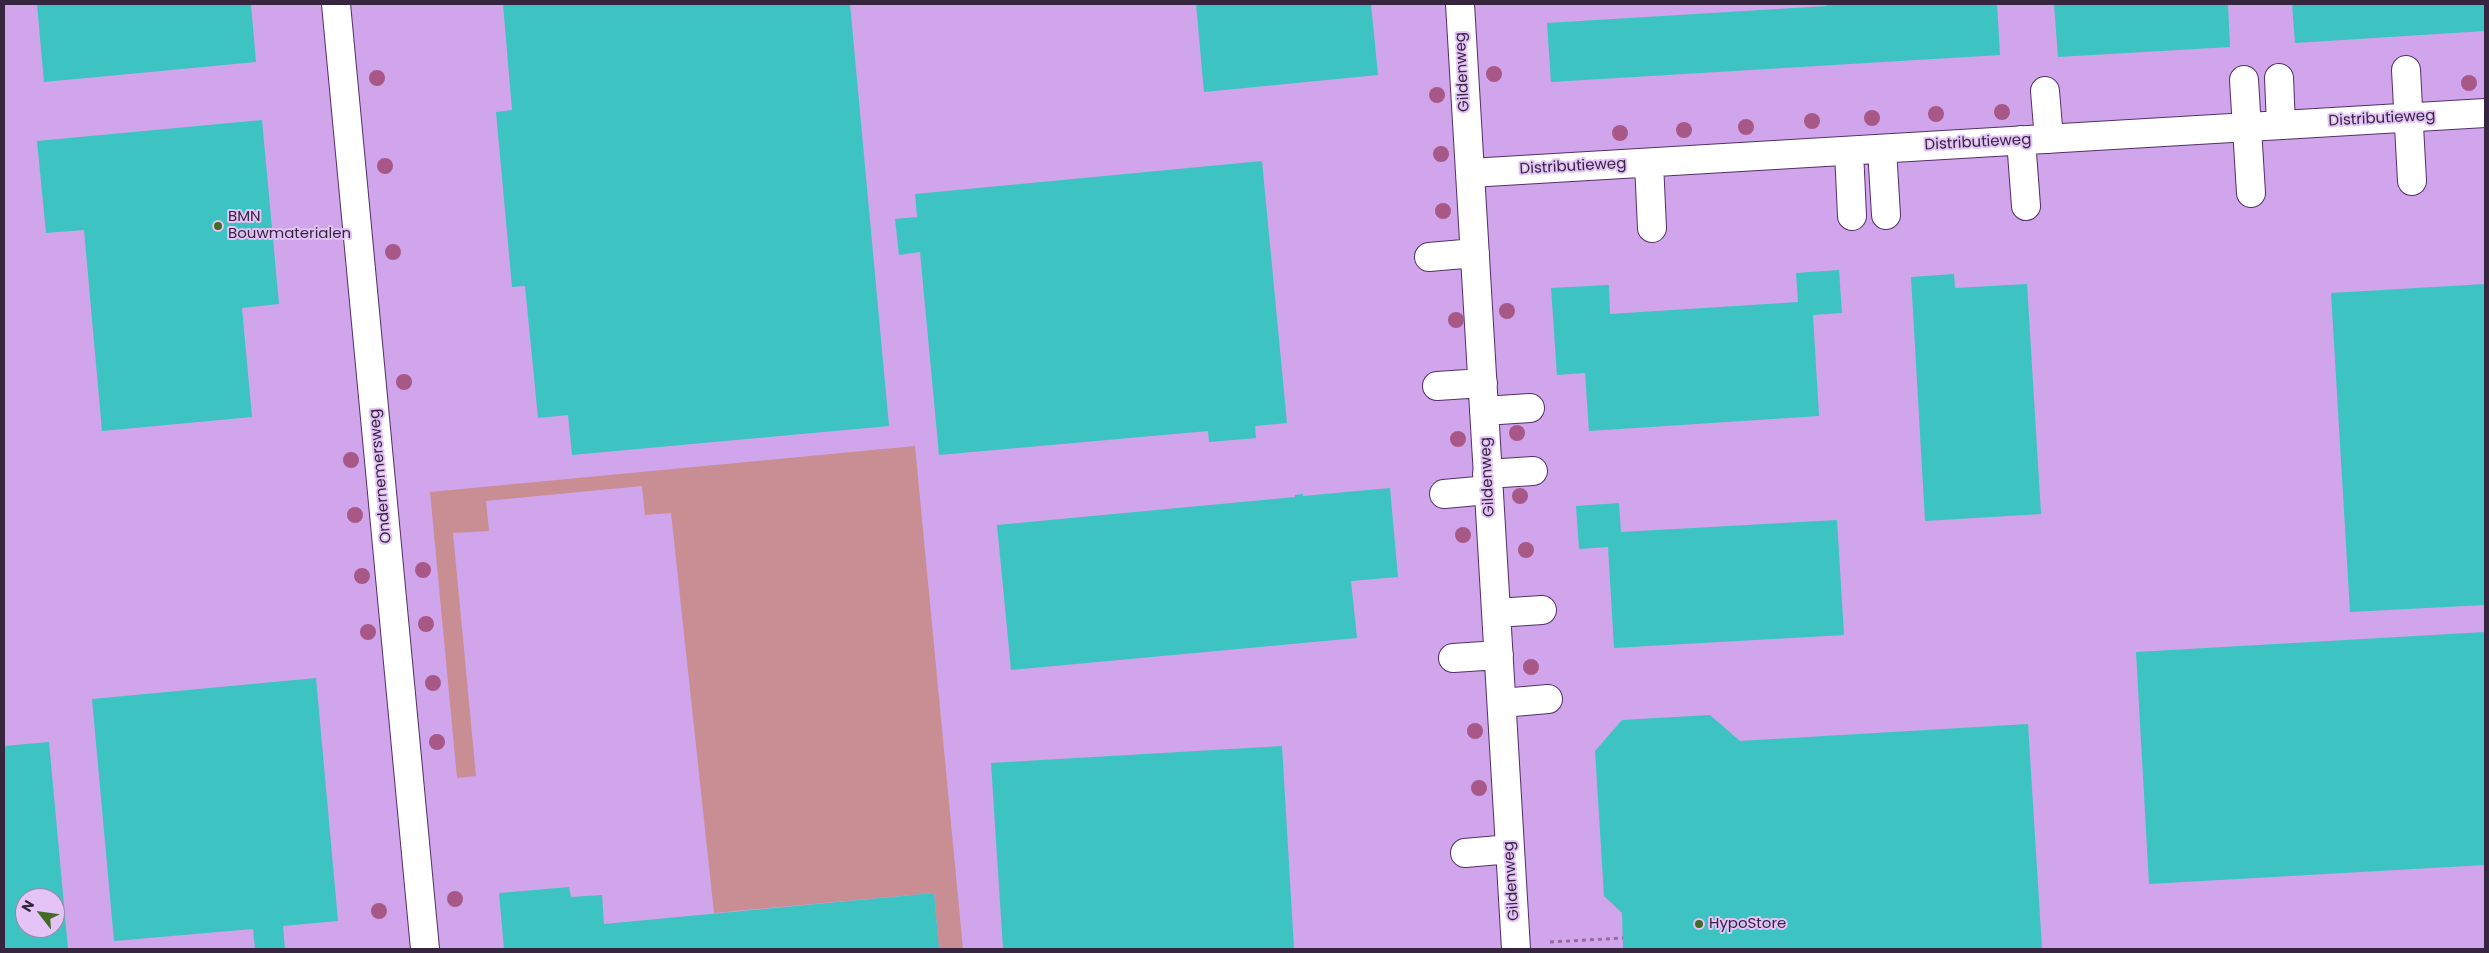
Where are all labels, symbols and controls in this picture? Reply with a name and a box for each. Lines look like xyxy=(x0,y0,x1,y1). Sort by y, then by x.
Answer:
street label: Gildenweg xyxy=(1452,32,1474,112)
street label: Distributieweg xyxy=(2328,107,2436,131)
street label: Distributieweg xyxy=(1924,131,2032,155)
street label: Distributieweg xyxy=(1519,155,1627,179)
place label: BMN Bouwmaterialen xyxy=(228,208,351,243)
marker: BMN Bouwmaterialen xyxy=(212,220,224,232)
street label: Ondernemersweg xyxy=(366,408,396,544)
street label: Gildenweg xyxy=(1477,437,1499,517)
street label: Gildenweg xyxy=(1500,841,1524,921)
north arrow xyxy=(15,888,65,938)
text: N xyxy=(17,896,39,916)
place label: HypoStore xyxy=(1709,915,1786,933)
marker: HypoStore xyxy=(1693,918,1705,930)

